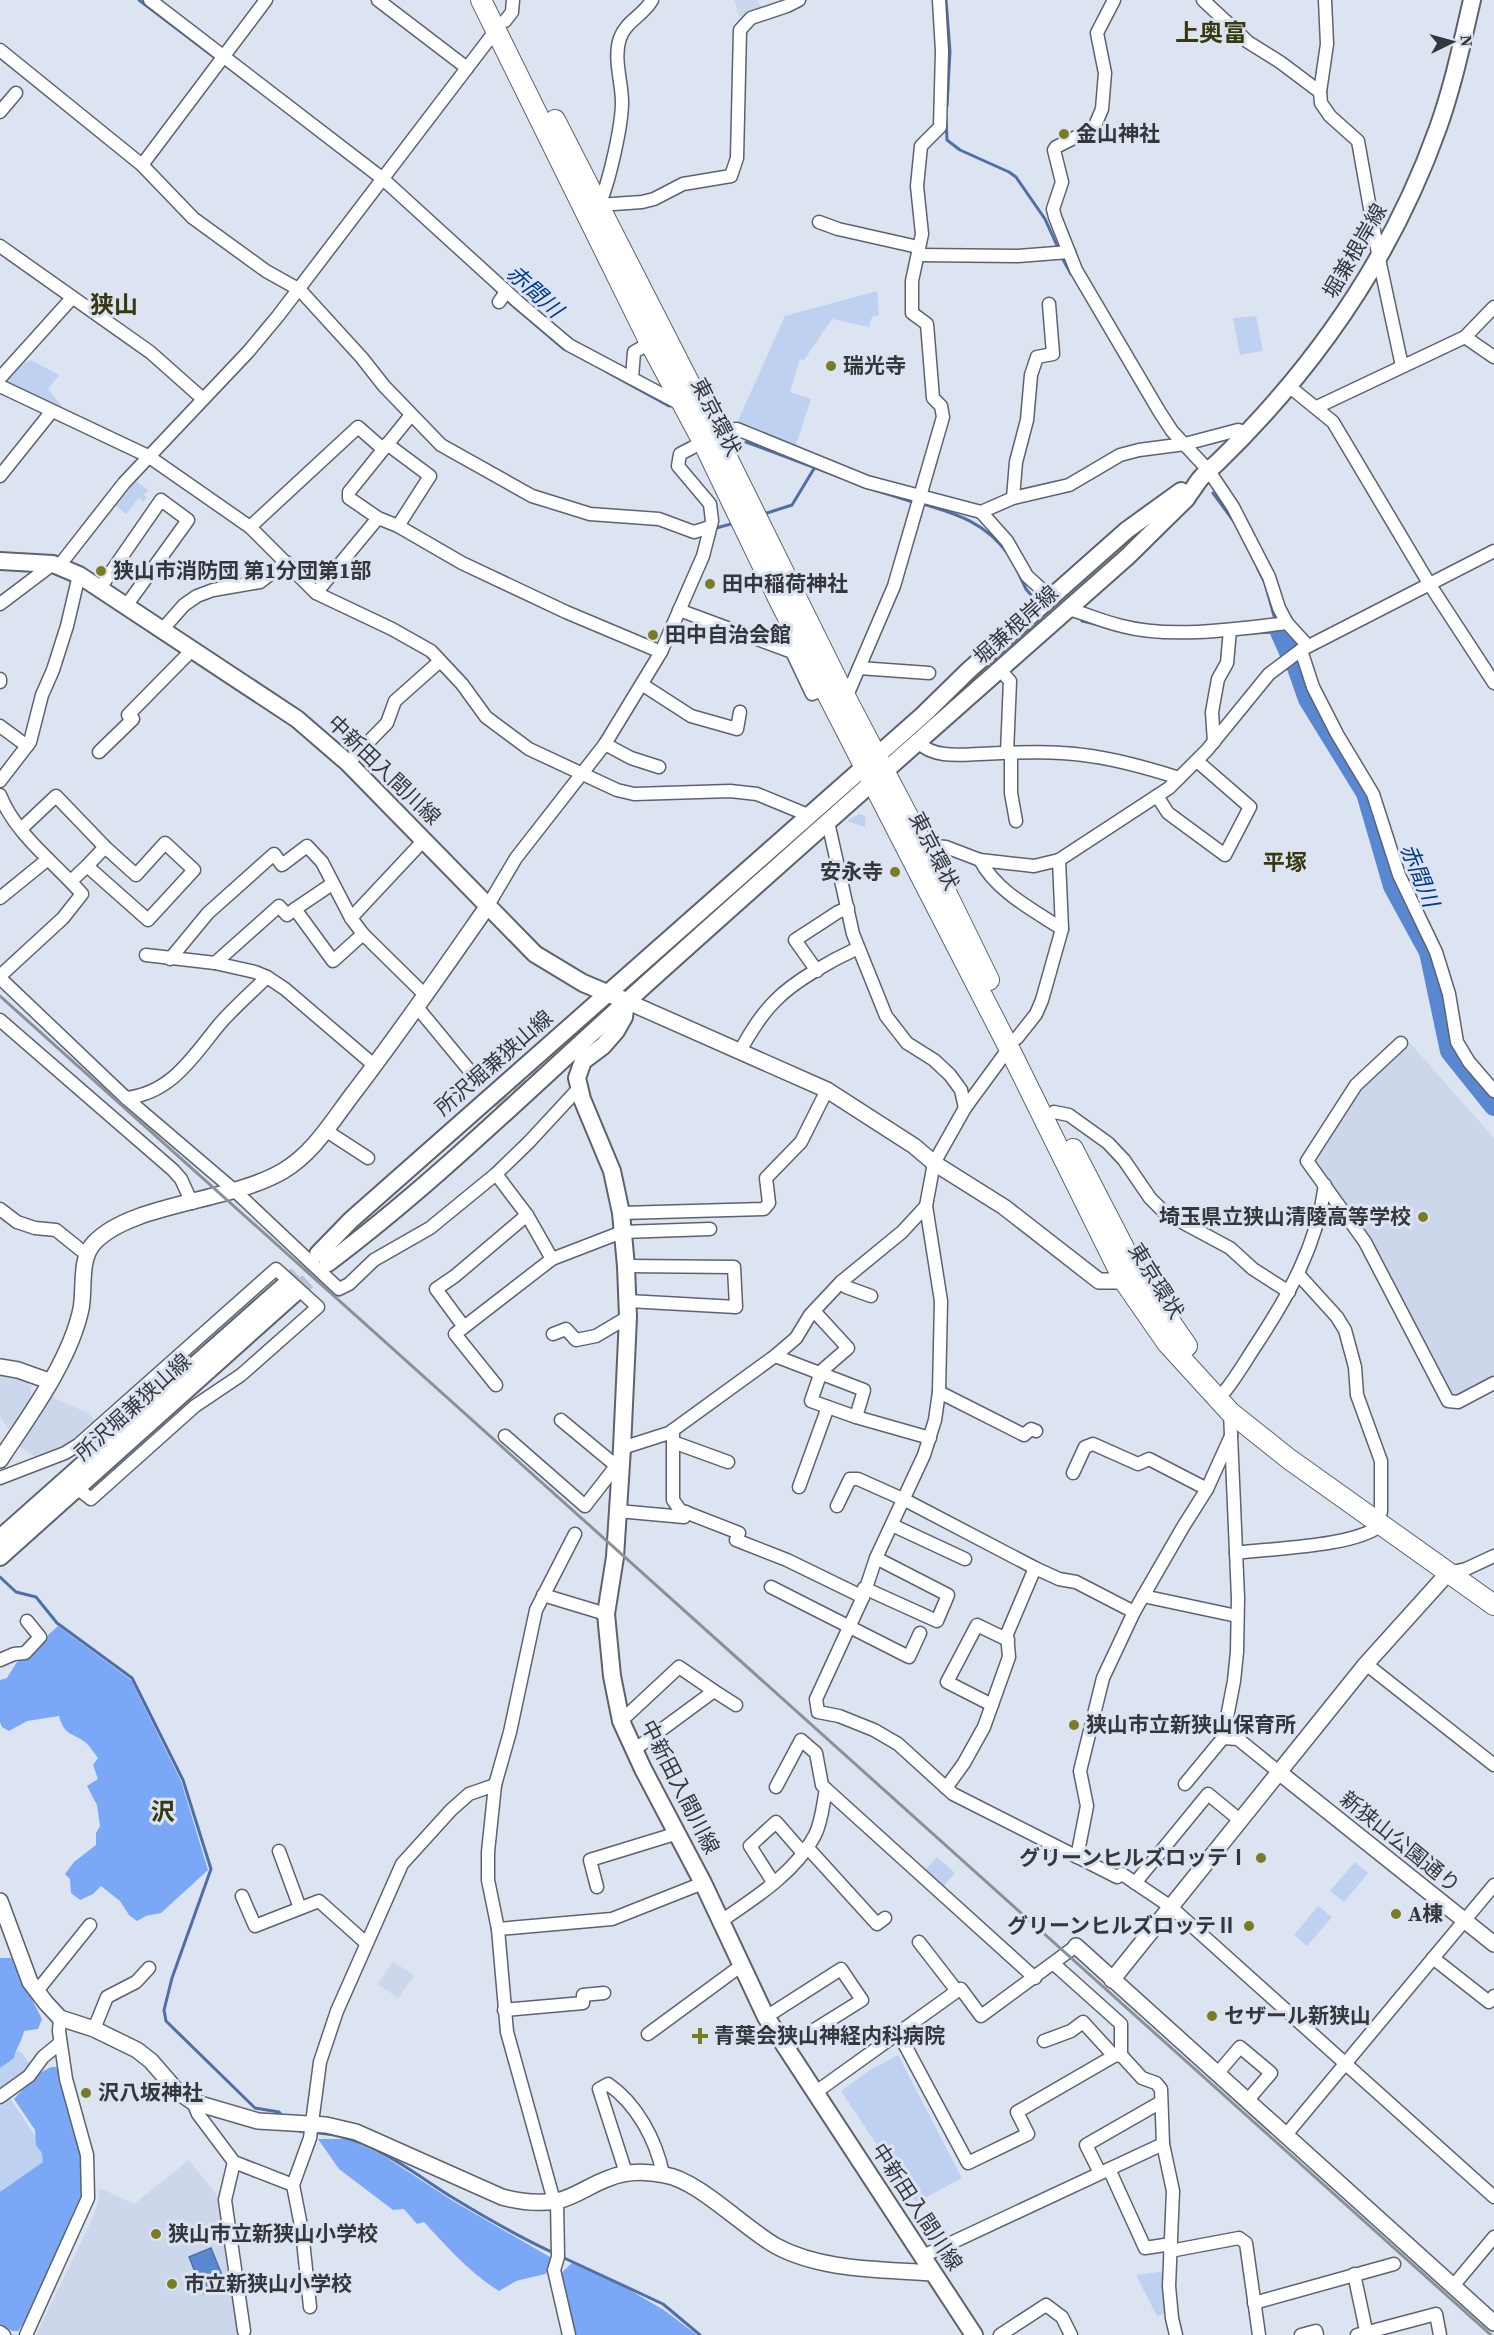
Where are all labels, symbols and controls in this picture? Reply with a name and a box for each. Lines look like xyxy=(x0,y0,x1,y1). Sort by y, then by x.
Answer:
north arrow xyxy=(1422,12,1482,72)
district label: 上奥富 xyxy=(1175,16,1247,49)
text: N xyxy=(1455,34,1478,48)
place label: 金山神社 xyxy=(1076,119,1160,148)
marker: 金山神社 xyxy=(1057,127,1071,141)
street label: 堀兼根岸線 xyxy=(1316,198,1393,303)
water label: 赤間川 xyxy=(500,258,571,326)
district label: 狭山 xyxy=(90,288,138,321)
place label: 瑞光寺 xyxy=(843,351,906,380)
marker: 瑞光寺 xyxy=(824,359,838,373)
street label: 東京環状 xyxy=(684,373,748,461)
place label: 狭山市消防団 第1分団第1部 xyxy=(113,556,371,585)
marker: 狭山市消防団 第1分団第1部 xyxy=(94,564,108,578)
place label: 田中稲荷神社 xyxy=(722,569,848,598)
marker: 田中稲荷神社 xyxy=(703,577,717,591)
street label: 堀兼根岸線 xyxy=(967,579,1064,671)
place label: 田中自治会館 xyxy=(665,620,791,649)
marker: 田中自治会館 xyxy=(646,628,660,642)
street label: 中新田入間川線 xyxy=(321,708,447,831)
street label: 東京環状 xyxy=(902,807,966,895)
water label: 赤間川 xyxy=(1394,839,1447,913)
district label: 平塚 xyxy=(1263,847,1307,877)
place label: 安永寺 xyxy=(820,857,883,886)
marker: 安永寺 xyxy=(888,865,902,879)
street label: 所沢堀兼狭山線 xyxy=(429,1003,559,1122)
place label: 埼玉県立狭山清陵高等学校 xyxy=(1159,1202,1411,1231)
marker: 埼玉県立狭山清陵高等学校 xyxy=(1416,1210,1430,1224)
street label: 東京環状 xyxy=(1122,1237,1191,1324)
street label: 所沢堀兼狭山線 xyxy=(68,1347,197,1467)
place label: 狭山市立新狭山保育所 xyxy=(1086,1710,1296,1739)
street label: 中新田入間川線 xyxy=(634,1715,727,1859)
marker: 狭山市立新狭山保育所 xyxy=(1067,1718,1081,1732)
street label: 新狭山公園通り xyxy=(1334,1784,1467,1899)
district label: 沢 xyxy=(151,1795,175,1828)
place label: グリーンヒルズロッテⅠ xyxy=(1019,1843,1249,1872)
marker: グリーンヒルズロッテⅠ xyxy=(1254,1851,1268,1865)
place label: A棟 xyxy=(1408,1899,1443,1928)
marker: A棟 xyxy=(1389,1907,1403,1921)
place label: グリーンヒルズロッテⅡ xyxy=(1007,1911,1237,1940)
marker: グリーンヒルズロッテⅡ xyxy=(1242,1919,1256,1933)
place label: セザール新狭山 xyxy=(1224,2001,1371,2030)
marker: セザール新狭山 xyxy=(1205,2009,1219,2023)
place label: 青葉会狭山神経内科病院 xyxy=(714,2021,945,2050)
marker: 青葉会狭山神経内科病院 xyxy=(691,2027,709,2045)
place label: 沢八坂神社 xyxy=(98,2078,203,2107)
marker: 沢八坂神社 xyxy=(79,2086,93,2100)
street label: 中新田入間川線 xyxy=(865,2137,970,2276)
place label: 狭山市立新狭山小学校 xyxy=(168,2219,378,2248)
marker: 狭山市立新狭山小学校 xyxy=(149,2227,163,2241)
place label: 市立新狭山小学校 xyxy=(184,2269,352,2298)
marker: 市立新狭山小学校 xyxy=(165,2277,179,2291)

